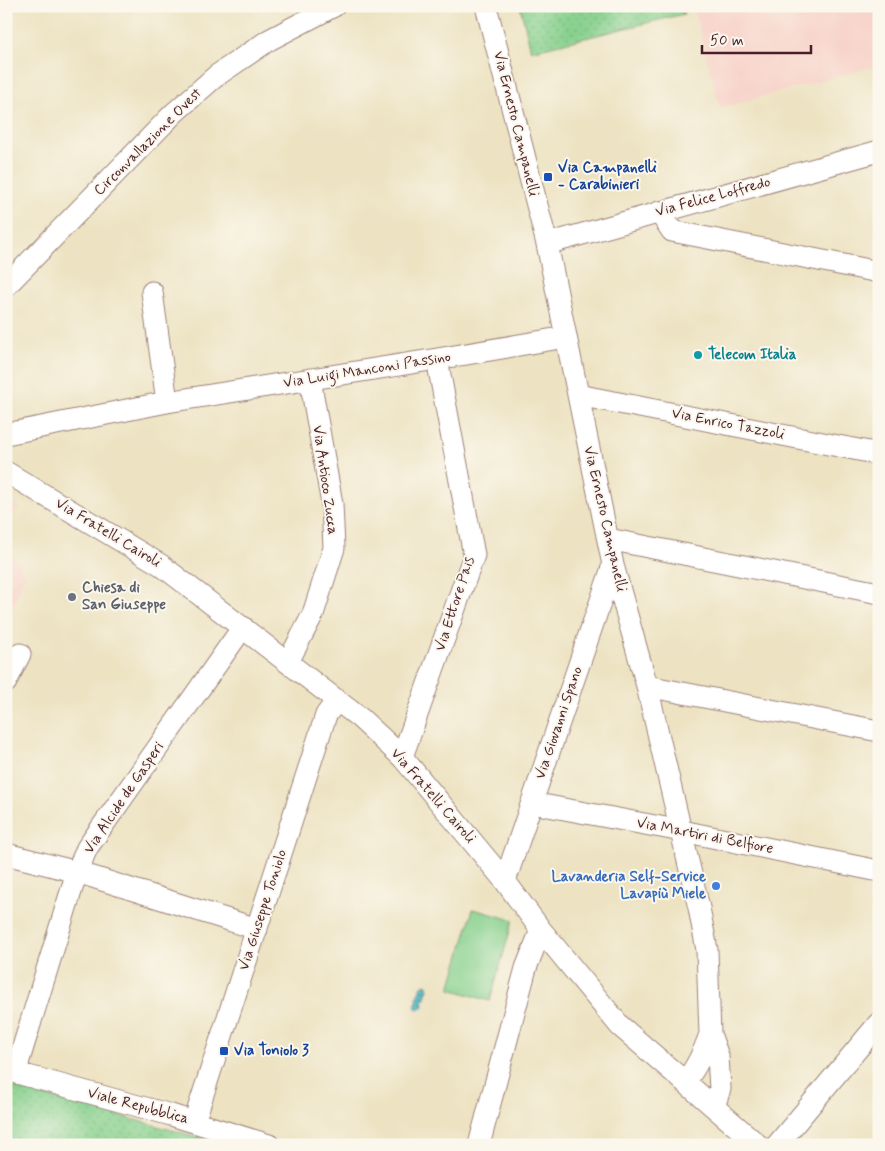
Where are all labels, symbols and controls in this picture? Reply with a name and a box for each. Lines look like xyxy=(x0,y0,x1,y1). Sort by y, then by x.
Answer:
scale bar xyxy=(702,22,811,54)
text: 50 m xyxy=(710,31,744,51)
street label: Via Ernesto Campanelli xyxy=(488,49,544,199)
street label: Circonvallazione Ovest xyxy=(90,83,207,200)
place label: Via Campanelli - Carabinieri xyxy=(558,158,657,195)
marker: Via Campanelli - Carabinieri xyxy=(542,171,554,183)
street label: Via Felice Loffredo xyxy=(653,172,773,222)
place label: Telecom Italia xyxy=(708,345,797,365)
street label: Via Luigi Manconi Passino xyxy=(282,347,452,394)
marker: Telecom Italia xyxy=(692,349,704,361)
street label: Via Enrico Tazzoli xyxy=(670,403,786,445)
street label: Via Antioco Zucca xyxy=(307,424,343,536)
street label: Via Ernesto Campanelli xyxy=(578,444,632,594)
street label: Via Fratelli Cairoli xyxy=(51,493,165,573)
street label: Via Ettore Pais xyxy=(430,554,480,654)
place label: Chiesa di San Giuseppe xyxy=(82,578,166,615)
marker: Chiesa di San Giuseppe xyxy=(66,591,78,603)
street label: Via Giovanni Spano xyxy=(530,664,588,782)
street label: Via Alcide de Gasperi xyxy=(79,738,169,858)
street label: Via Fratelli Cairoli xyxy=(386,744,480,848)
street label: Via Martiri di Belfiore xyxy=(635,813,775,859)
street label: Via Giuseppe Toniolo xyxy=(234,847,292,973)
place label: Lavanderia Self-Service Lavapiù Miele xyxy=(551,867,706,904)
marker: Lavanderia Self-Service Lavapiù Miele xyxy=(710,880,722,892)
place label: Via Toniolo 3 xyxy=(234,1041,309,1061)
marker: Via Toniolo 3 xyxy=(218,1045,230,1057)
street label: Viale Repubblica xyxy=(85,1083,191,1129)

